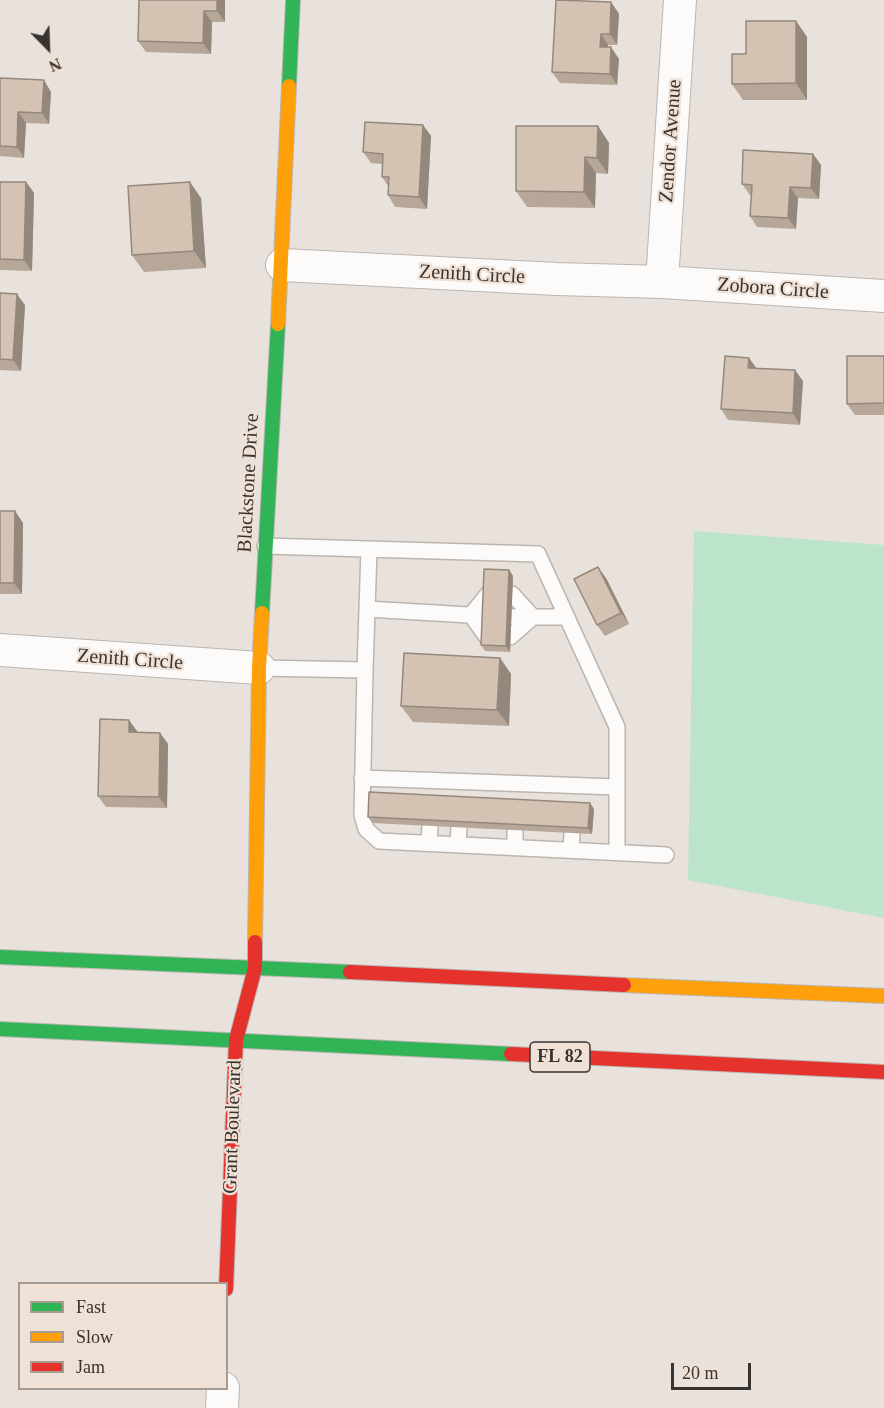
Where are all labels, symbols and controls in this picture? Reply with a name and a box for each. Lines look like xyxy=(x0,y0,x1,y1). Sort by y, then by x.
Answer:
north arrow xyxy=(18,18,78,78)
text: N xyxy=(47,55,64,75)
street label: Zendor Avenue xyxy=(655,79,687,203)
street label: Zenith Circle xyxy=(418,260,526,290)
street label: Zobora Circle xyxy=(716,273,830,305)
street label: Blackstone Drive xyxy=(233,413,265,553)
street label: Zenith Circle xyxy=(76,644,184,676)
road number: FL 82 xyxy=(530,1042,590,1072)
street label: Grant Boulevard xyxy=(219,1060,247,1194)
legend xyxy=(18,1282,228,1390)
text: Fast xyxy=(76,1297,106,1317)
text: Slow xyxy=(76,1327,113,1347)
scale bar xyxy=(674,1351,754,1389)
text: Jam xyxy=(76,1357,105,1377)
text: 20 m xyxy=(682,1363,719,1383)

